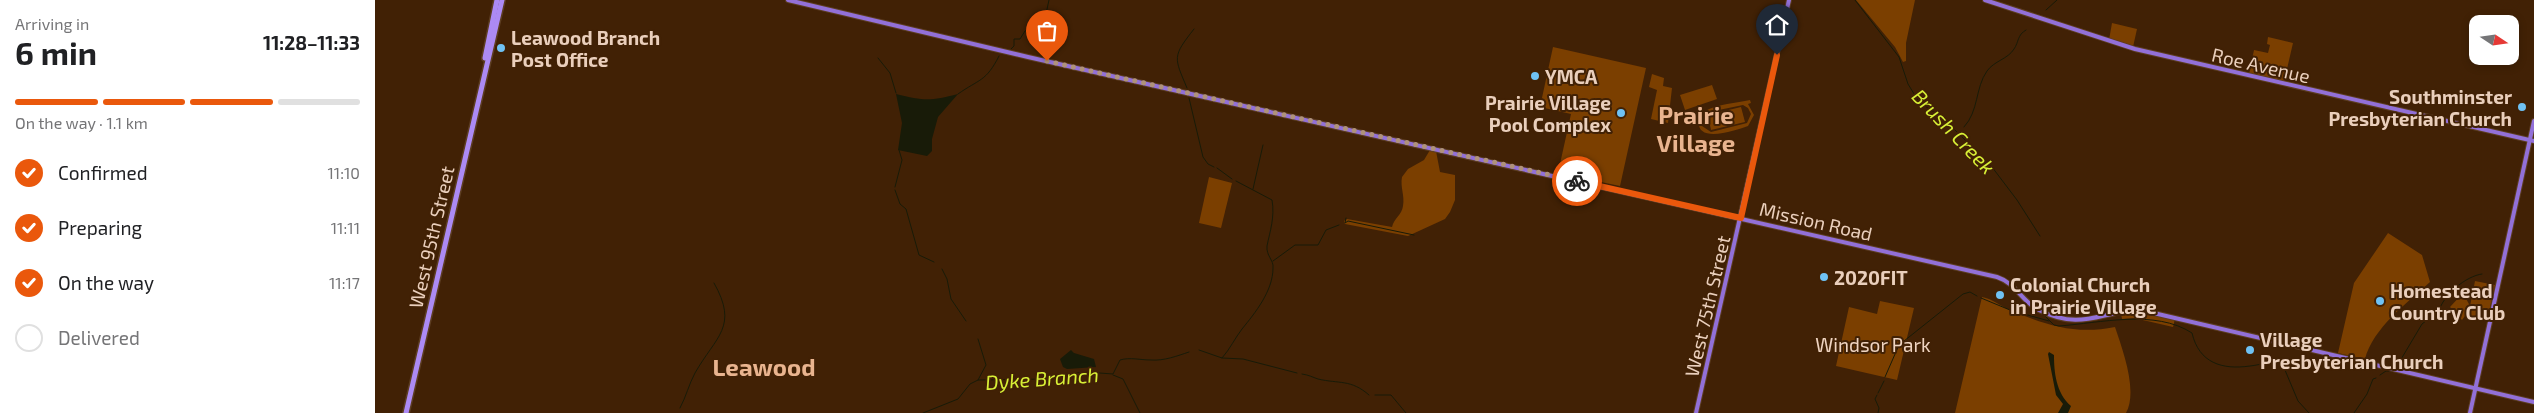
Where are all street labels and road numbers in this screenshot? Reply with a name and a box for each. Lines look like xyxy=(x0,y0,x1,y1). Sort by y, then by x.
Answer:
street label: Roe Avenue xyxy=(2210,43,2312,87)
street label: West 95th Street xyxy=(403,164,459,310)
street label: Mission Road xyxy=(1757,197,1875,245)
street label: West 75th Street xyxy=(1680,233,1734,379)

